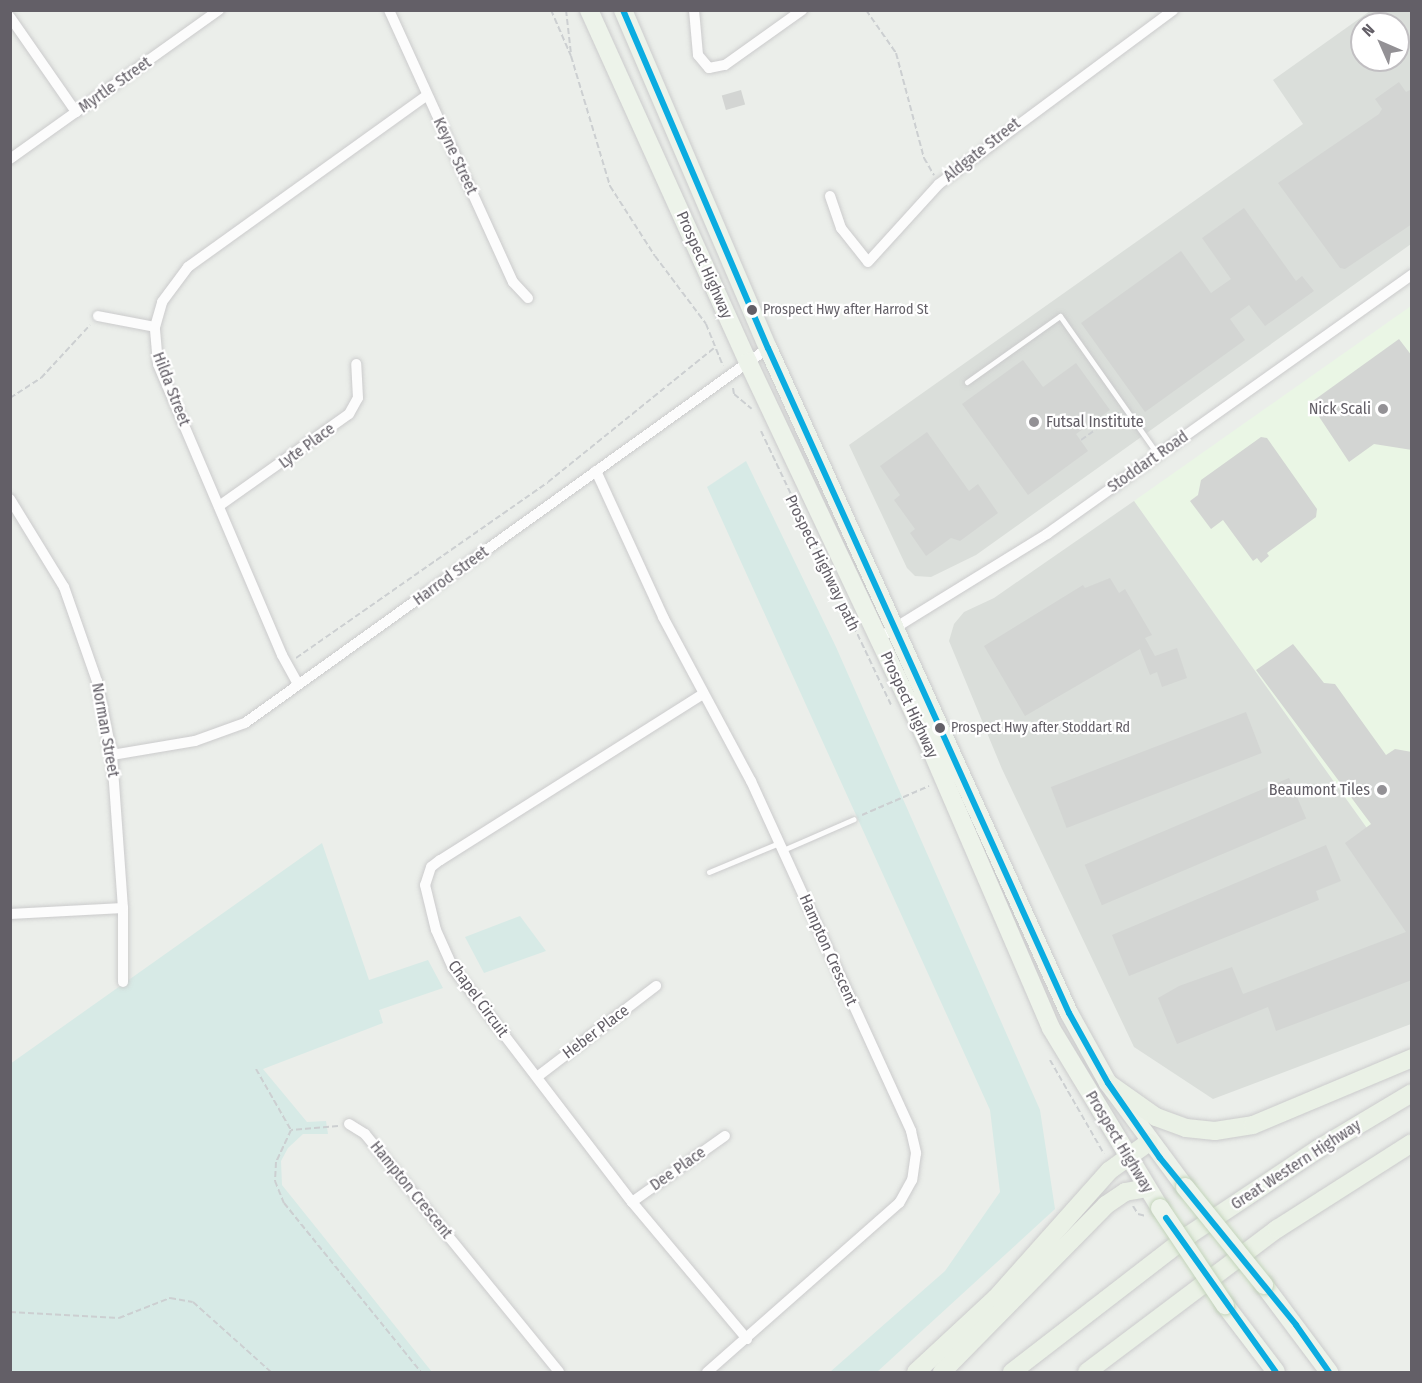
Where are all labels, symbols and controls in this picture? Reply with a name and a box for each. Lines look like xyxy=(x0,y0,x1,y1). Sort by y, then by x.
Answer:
north arrow xyxy=(1350,12,1410,72)
text: N xyxy=(1358,20,1378,40)
street label: Myrtle Street xyxy=(75,53,155,117)
street label: Keyne Street xyxy=(429,114,481,198)
street label: Aldgate Street xyxy=(940,114,1024,186)
street label: Prospect Highway xyxy=(672,208,736,322)
place label: Prospect Hwy after Harrod St xyxy=(763,302,928,318)
marker: Prospect Hwy after Harrod St xyxy=(746,304,758,316)
street label: Hilda Street xyxy=(148,349,194,429)
place label: Nick Scali xyxy=(1309,399,1371,419)
marker: Nick Scali xyxy=(1376,402,1390,416)
place label: Futsal Institute xyxy=(1046,412,1144,432)
marker: Futsal Institute xyxy=(1027,415,1041,429)
street label: Lyte Place xyxy=(275,419,339,473)
street label: Stoddart Road xyxy=(1104,427,1192,497)
street label: Prospect Highway path xyxy=(781,492,863,634)
street label: Harrod Street xyxy=(410,542,492,610)
street label: Prospect Highway xyxy=(876,649,942,761)
street label: Norman Street xyxy=(87,681,123,779)
place label: Prospect Hwy after Stoddart Rd xyxy=(951,720,1130,736)
marker: Prospect Hwy after Stoddart Rd xyxy=(934,722,946,734)
place label: Beaumont Tiles xyxy=(1269,780,1370,800)
marker: Beaumont Tiles xyxy=(1375,783,1389,797)
street label: Hampton Crescent xyxy=(795,891,861,1009)
street label: Chapel Circuit xyxy=(444,957,512,1041)
street label: Heber Place xyxy=(559,1001,633,1063)
street label: Prospect Highway xyxy=(1081,1088,1157,1196)
street label: Great Western Highway xyxy=(1228,1116,1364,1214)
street label: Hampton Crescent xyxy=(366,1137,456,1243)
street label: Dee Place xyxy=(646,1143,710,1195)

